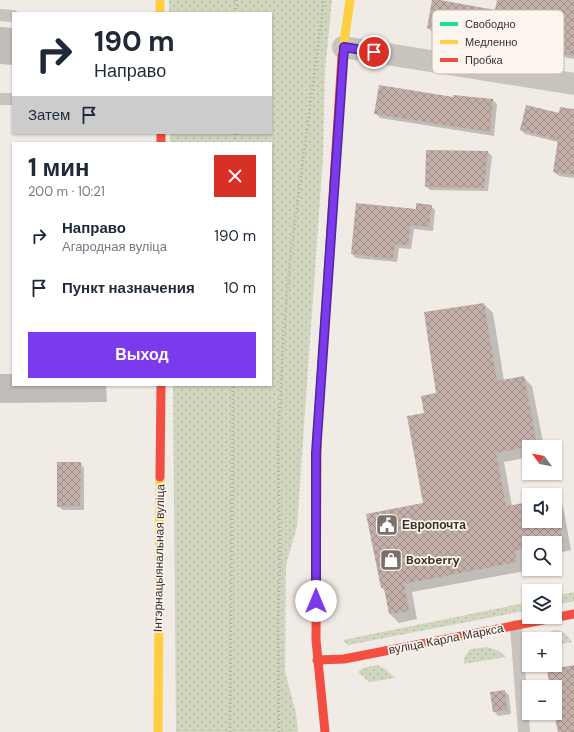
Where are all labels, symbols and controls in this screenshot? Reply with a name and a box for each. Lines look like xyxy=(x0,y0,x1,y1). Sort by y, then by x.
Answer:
legend xyxy=(432,10,564,74)
text: Свободно xyxy=(465,17,516,31)
text: 190 m xyxy=(94,23,175,60)
icon: right xyxy=(28,28,80,80)
pin xyxy=(357,35,391,69)
text: Медленно xyxy=(465,35,517,49)
icon: arrive xyxy=(363,41,385,63)
text: Пробка xyxy=(465,53,503,67)
text: Направо xyxy=(94,59,166,83)
icon: arrive xyxy=(78,104,100,126)
text: Затем xyxy=(28,105,70,125)
text: 1 мин xyxy=(28,152,89,183)
button: close xyxy=(214,155,256,197)
text: 200 m · 10:21 xyxy=(28,183,105,200)
text: Направо xyxy=(62,218,126,238)
icon: right xyxy=(28,225,50,247)
text: 190 m xyxy=(214,226,256,246)
text: Агародная вуліца xyxy=(62,238,167,255)
icon: arrive xyxy=(28,277,50,299)
text: Пункт назначения xyxy=(62,278,195,298)
text: 10 m xyxy=(224,278,256,298)
button: Выход xyxy=(28,332,256,378)
north arrow xyxy=(522,440,562,480)
map controls xyxy=(522,440,562,720)
street label: Інтэрнацыянальная вуліца xyxy=(150,483,168,632)
button: sound xyxy=(522,488,562,528)
public building icon: Европочта xyxy=(374,512,400,538)
place label: Европочта xyxy=(402,517,466,533)
button: search xyxy=(522,536,562,576)
shop icon: Boxberry xyxy=(378,547,404,573)
place label: Boxberry xyxy=(406,552,460,568)
position arrow xyxy=(295,580,337,622)
button: layers xyxy=(522,584,562,624)
street label: вуліца Карла Маркса xyxy=(387,620,505,658)
button: + xyxy=(522,632,562,672)
button: − xyxy=(522,680,562,720)

